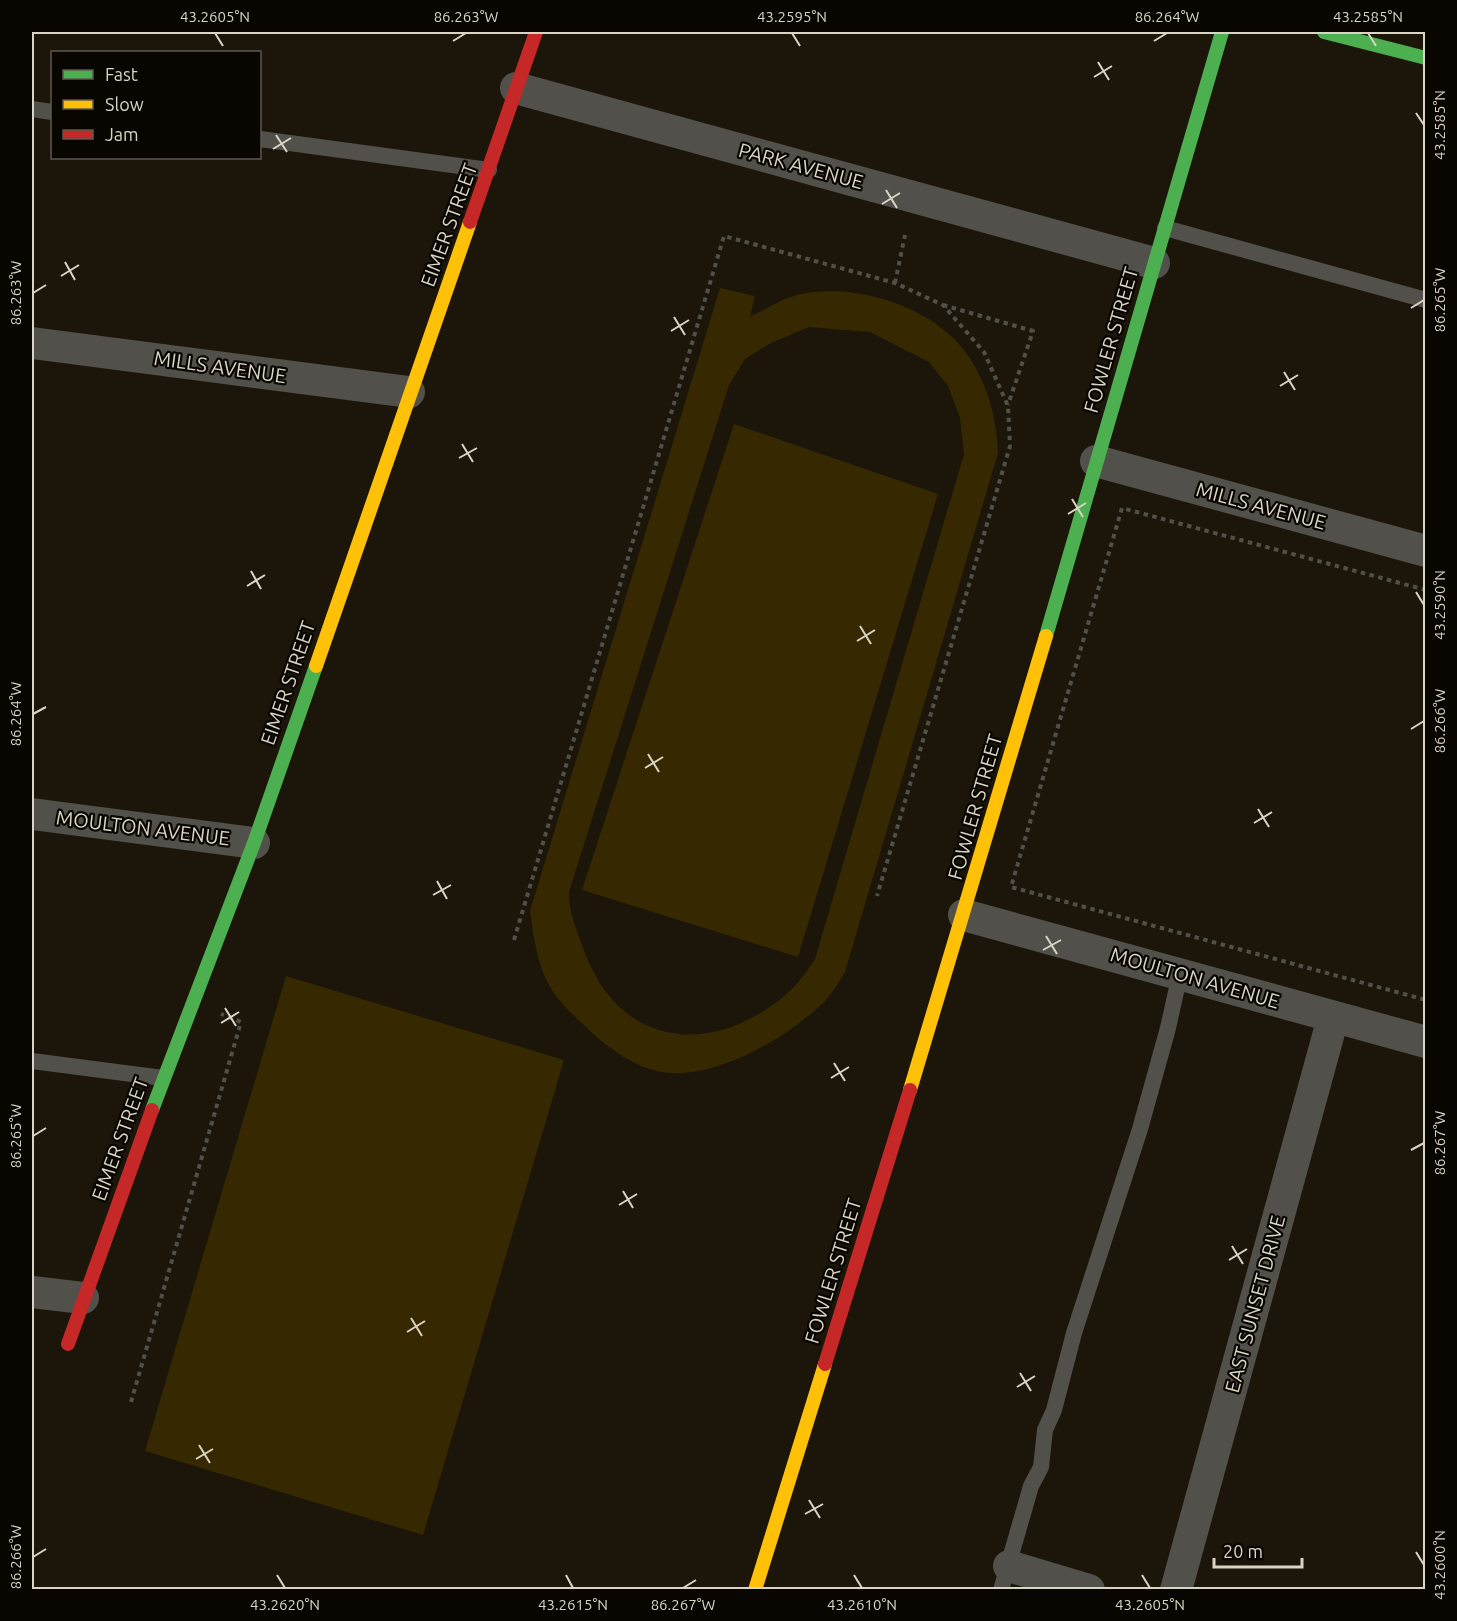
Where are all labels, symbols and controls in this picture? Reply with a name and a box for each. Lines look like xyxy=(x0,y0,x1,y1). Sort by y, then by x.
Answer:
text: 43.2605°N xyxy=(180,8,250,25)
text: 86.263°W xyxy=(434,8,498,25)
text: 43.2595°N xyxy=(757,8,827,25)
text: 86.264°W xyxy=(1135,8,1199,25)
text: 43.2585°N xyxy=(1333,8,1403,25)
legend xyxy=(51,51,261,159)
text: Fast xyxy=(105,64,138,84)
text: 43.2585°N xyxy=(1431,90,1448,160)
text: Slow xyxy=(105,94,144,114)
text: Jam xyxy=(105,124,139,144)
street label: PARK AVENUE xyxy=(736,138,866,193)
street label: EIMER STREET xyxy=(416,160,482,290)
text: 86.263°W xyxy=(7,261,24,325)
street label: FOWLER STREET xyxy=(1079,264,1142,415)
text: 86.265°W xyxy=(1431,268,1448,332)
street label: MILLS AVENUE xyxy=(152,346,288,387)
street label: MILLS AVENUE xyxy=(1194,477,1328,534)
text: 43.2590°N xyxy=(1431,570,1448,640)
street label: EIMER STREET xyxy=(256,618,319,748)
text: 86.264°W xyxy=(7,682,24,746)
text: 86.266°W xyxy=(1431,689,1448,753)
street label: FOWLER STREET xyxy=(943,731,1006,882)
street label: MOULTON AVENUE xyxy=(55,805,231,850)
street label: MOULTON AVENUE xyxy=(1108,942,1282,1013)
street label: EIMER STREET xyxy=(87,1074,153,1204)
text: 86.265°W xyxy=(7,1104,24,1168)
text: 86.267°W xyxy=(1431,1111,1448,1175)
street label: FOWLER STREET xyxy=(800,1196,866,1346)
street label: EAST SUNSET DRIVE xyxy=(1220,1213,1289,1395)
text: 86.266°W xyxy=(7,1525,24,1589)
text: 43.2600°N xyxy=(1431,1530,1448,1600)
scale bar xyxy=(1214,1531,1302,1569)
text: 20 m xyxy=(1223,1541,1263,1561)
text: 43.2620°N xyxy=(250,1596,320,1613)
text: 43.2615°N xyxy=(538,1596,608,1613)
text: 86.267°W xyxy=(651,1596,715,1613)
text: 43.2610°N xyxy=(827,1596,897,1613)
text: 43.2605°N xyxy=(1115,1596,1185,1613)

